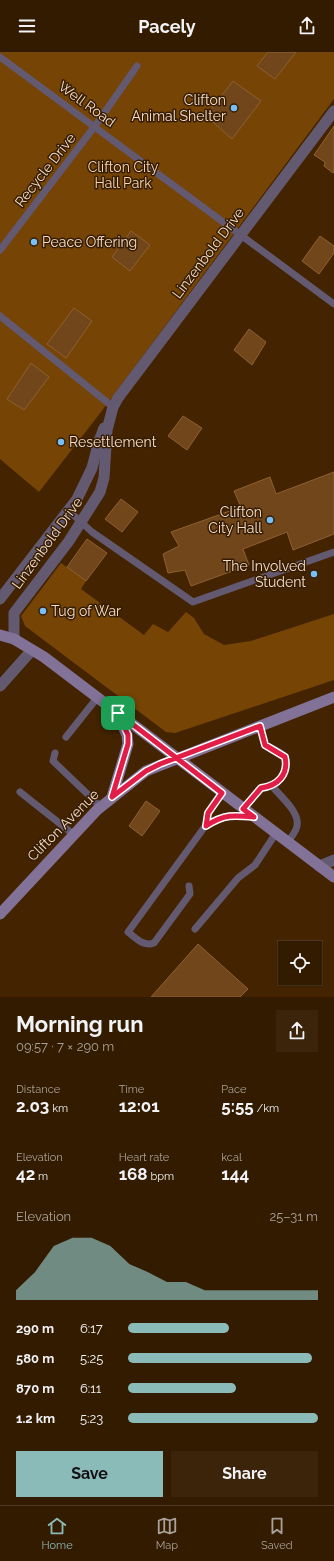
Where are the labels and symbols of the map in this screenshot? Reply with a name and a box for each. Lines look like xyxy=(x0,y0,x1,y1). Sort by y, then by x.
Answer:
street label: Well Road xyxy=(55,78,119,130)
place label: Clifton Animal Shelter xyxy=(131,92,226,124)
marker: Clifton Animal Shelter xyxy=(229,103,239,113)
street label: Recycle Drive xyxy=(11,130,79,210)
park label: Clifton City Hall Park xyxy=(88,159,159,191)
street label: Linzenbold Drive xyxy=(169,205,247,301)
place label: Peace Offering xyxy=(42,234,137,250)
marker: Peace Offering xyxy=(29,237,39,247)
place label: Resettlement xyxy=(69,434,157,450)
marker: Resettlement xyxy=(56,437,66,447)
street label: Linzenbold Drive xyxy=(9,494,85,592)
place label: Clifton City Hall xyxy=(208,504,262,536)
marker: Clifton City Hall xyxy=(265,515,275,525)
place label: The Involved Student xyxy=(223,558,306,590)
marker: The Involved Student xyxy=(309,569,319,579)
place label: Tug of War xyxy=(51,603,121,619)
marker: Tug of War xyxy=(38,606,48,616)
pin xyxy=(101,696,135,730)
street label: Clifton Avenue xyxy=(24,786,102,864)

